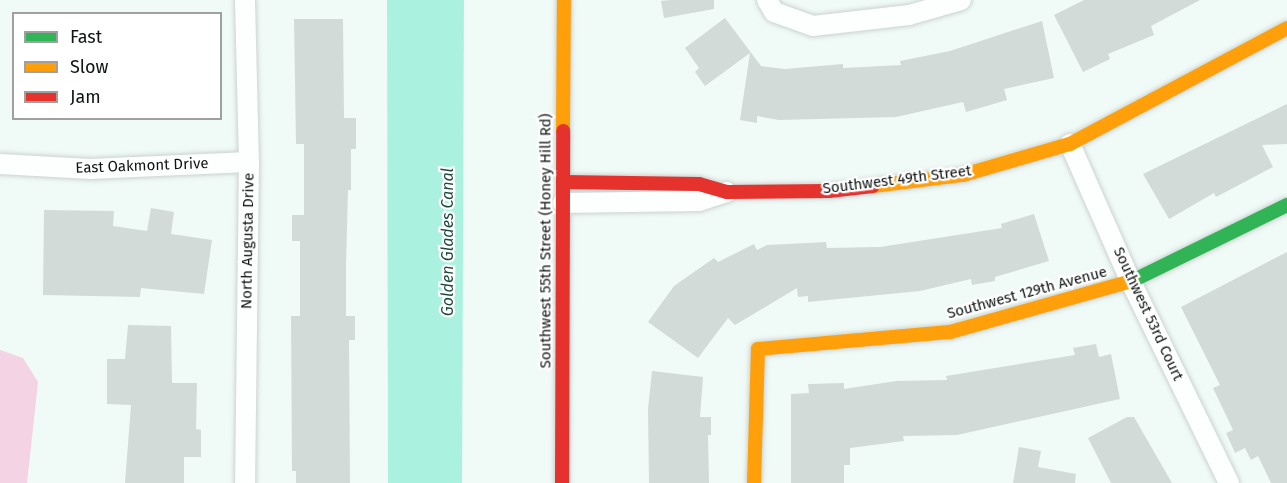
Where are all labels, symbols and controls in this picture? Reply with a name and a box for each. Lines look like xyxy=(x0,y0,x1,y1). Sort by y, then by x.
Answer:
legend xyxy=(12,12,222,120)
text: Fast xyxy=(70,26,102,48)
text: Slow xyxy=(70,56,108,78)
text: Jam xyxy=(70,86,101,108)
street label: Southwest 55th Street (Honey Hill Rd) xyxy=(537,114,555,368)
street label: East Oakmont Drive xyxy=(75,155,209,177)
street label: Southwest 49th Street xyxy=(822,162,972,198)
water label: Golden Glades Canal xyxy=(438,168,458,316)
street label: North Augusta Drive xyxy=(238,173,258,309)
street label: Southwest 53rd Court xyxy=(1109,244,1187,384)
street label: Southwest 129th Avenue xyxy=(945,263,1109,323)

